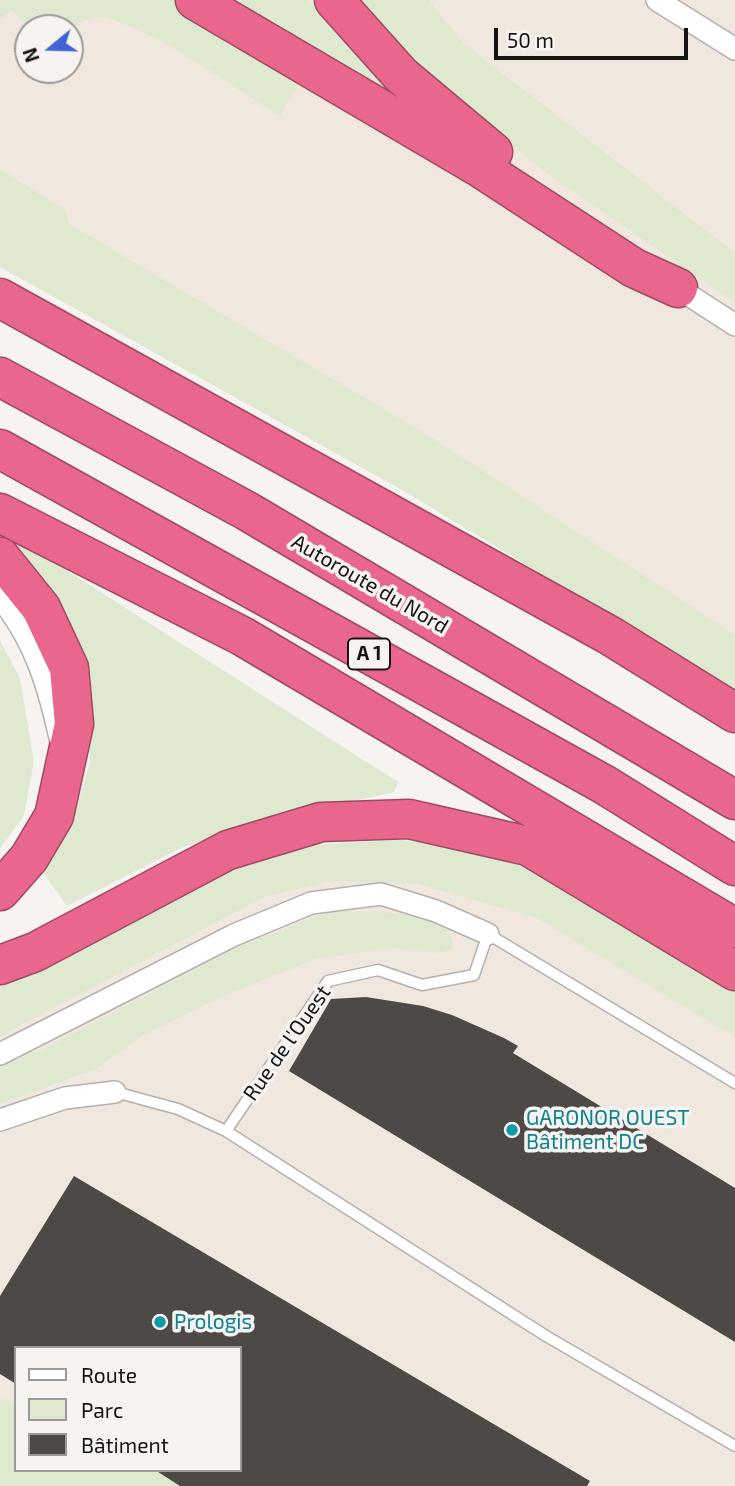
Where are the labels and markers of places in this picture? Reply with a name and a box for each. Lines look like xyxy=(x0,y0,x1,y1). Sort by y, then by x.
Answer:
place label: GARONOR OUEST Bâtiment DC xyxy=(526,1105,690,1155)
marker: GARONOR OUEST Bâtiment DC xyxy=(504,1122,520,1138)
place label: Prologis xyxy=(174,1309,252,1335)
marker: Prologis xyxy=(152,1314,168,1330)

